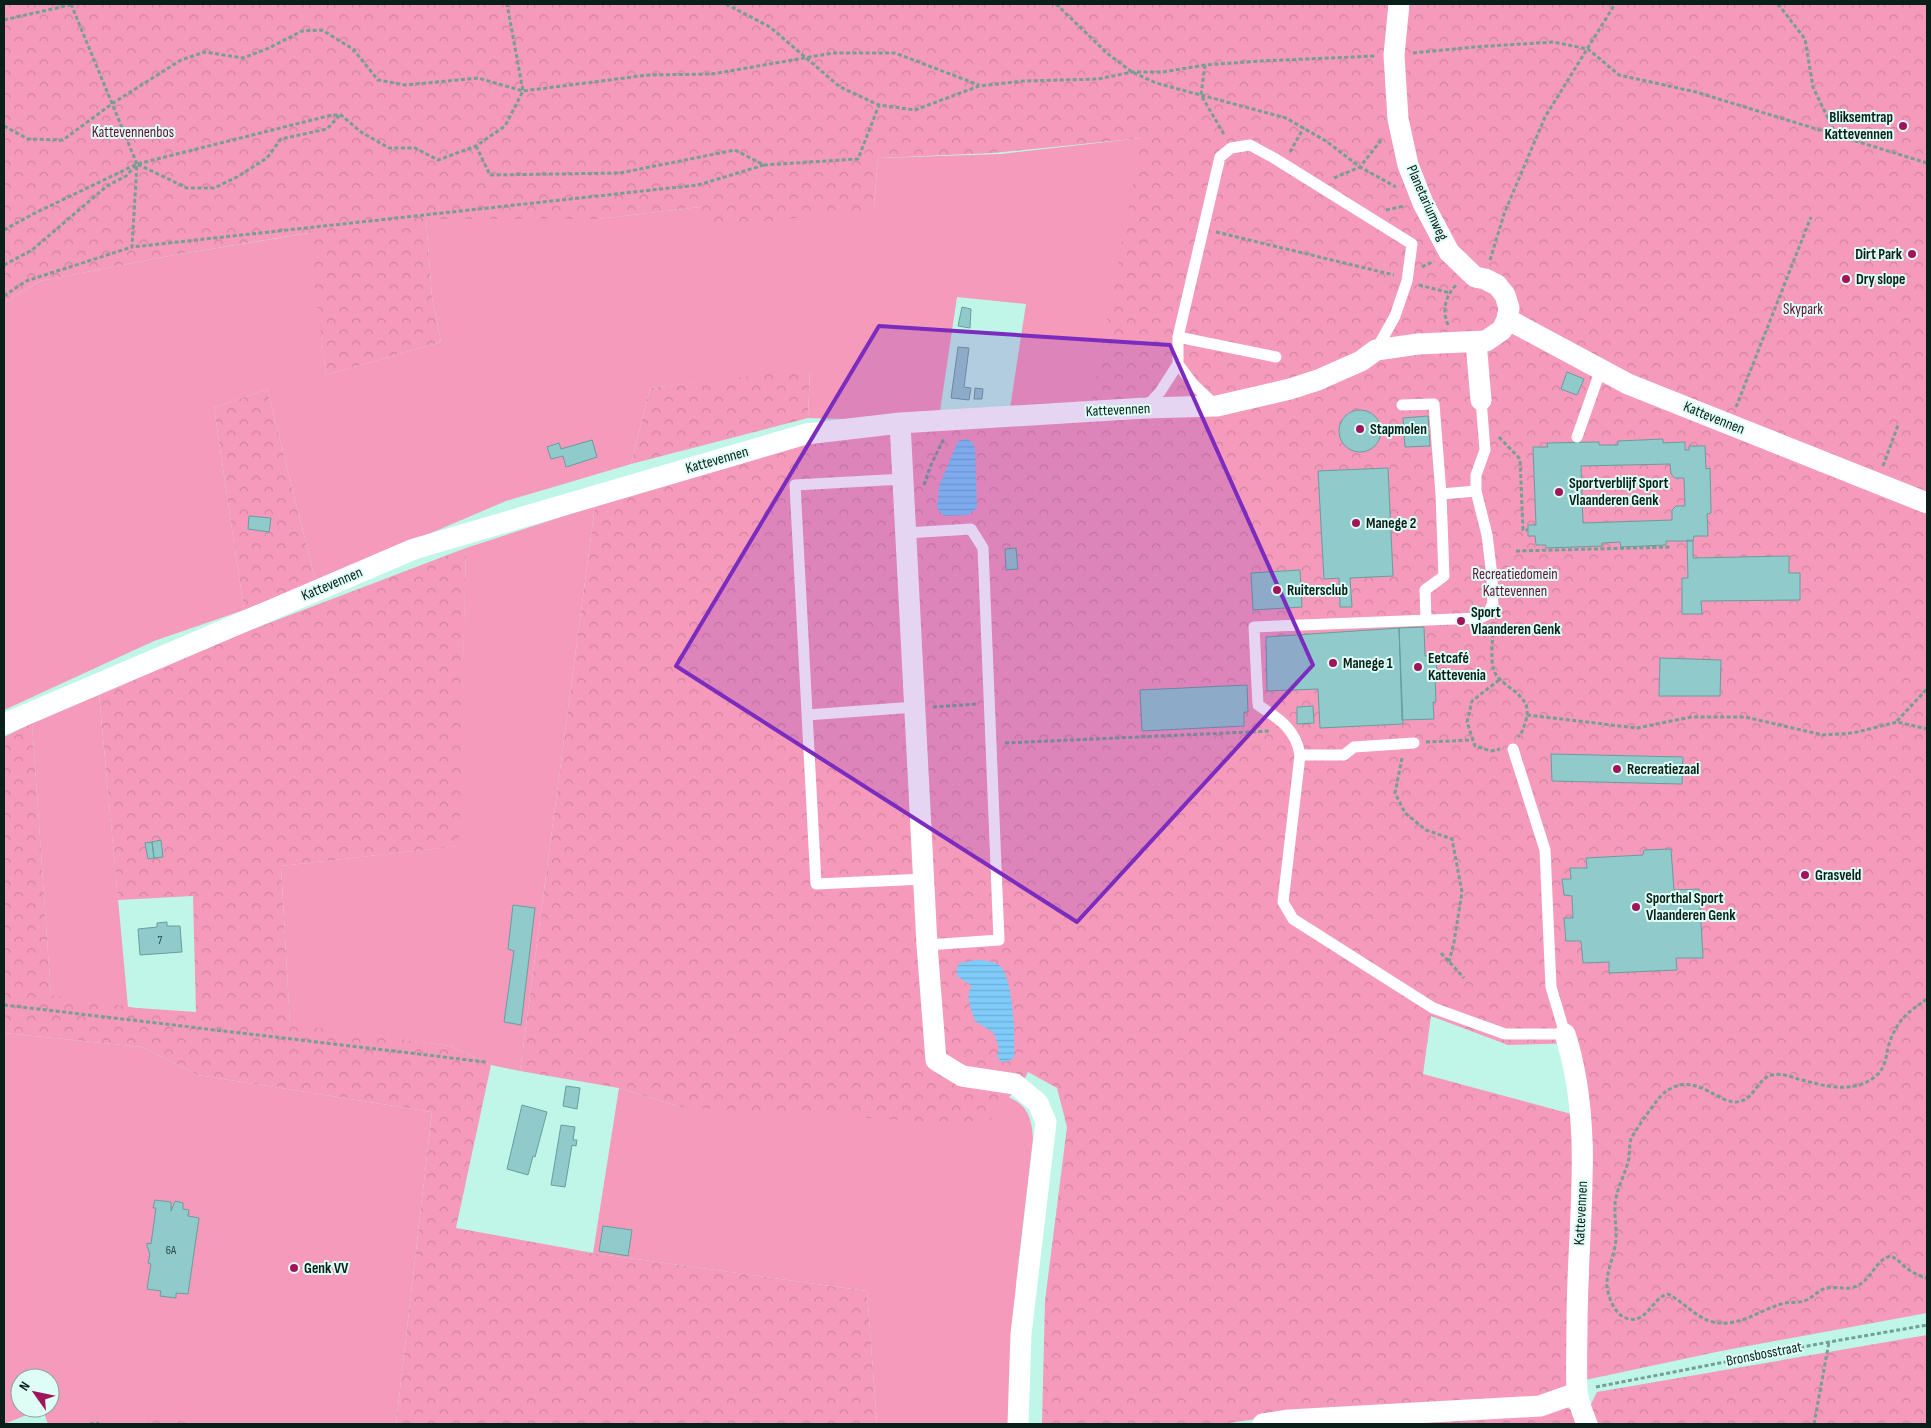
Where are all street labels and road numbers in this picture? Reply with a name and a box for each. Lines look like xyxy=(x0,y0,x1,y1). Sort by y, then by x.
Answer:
street label: Planetariumweg xyxy=(1402,162,1452,244)
street label: Kattevennen xyxy=(1681,397,1747,439)
street label: Kattevennen xyxy=(1085,399,1151,421)
street label: Kattevennen xyxy=(683,442,751,478)
street label: Kattevennen xyxy=(299,563,365,605)
street label: Kattevennen xyxy=(1570,1180,1592,1246)
street label: Bronsbosstraat xyxy=(1725,1337,1804,1371)

